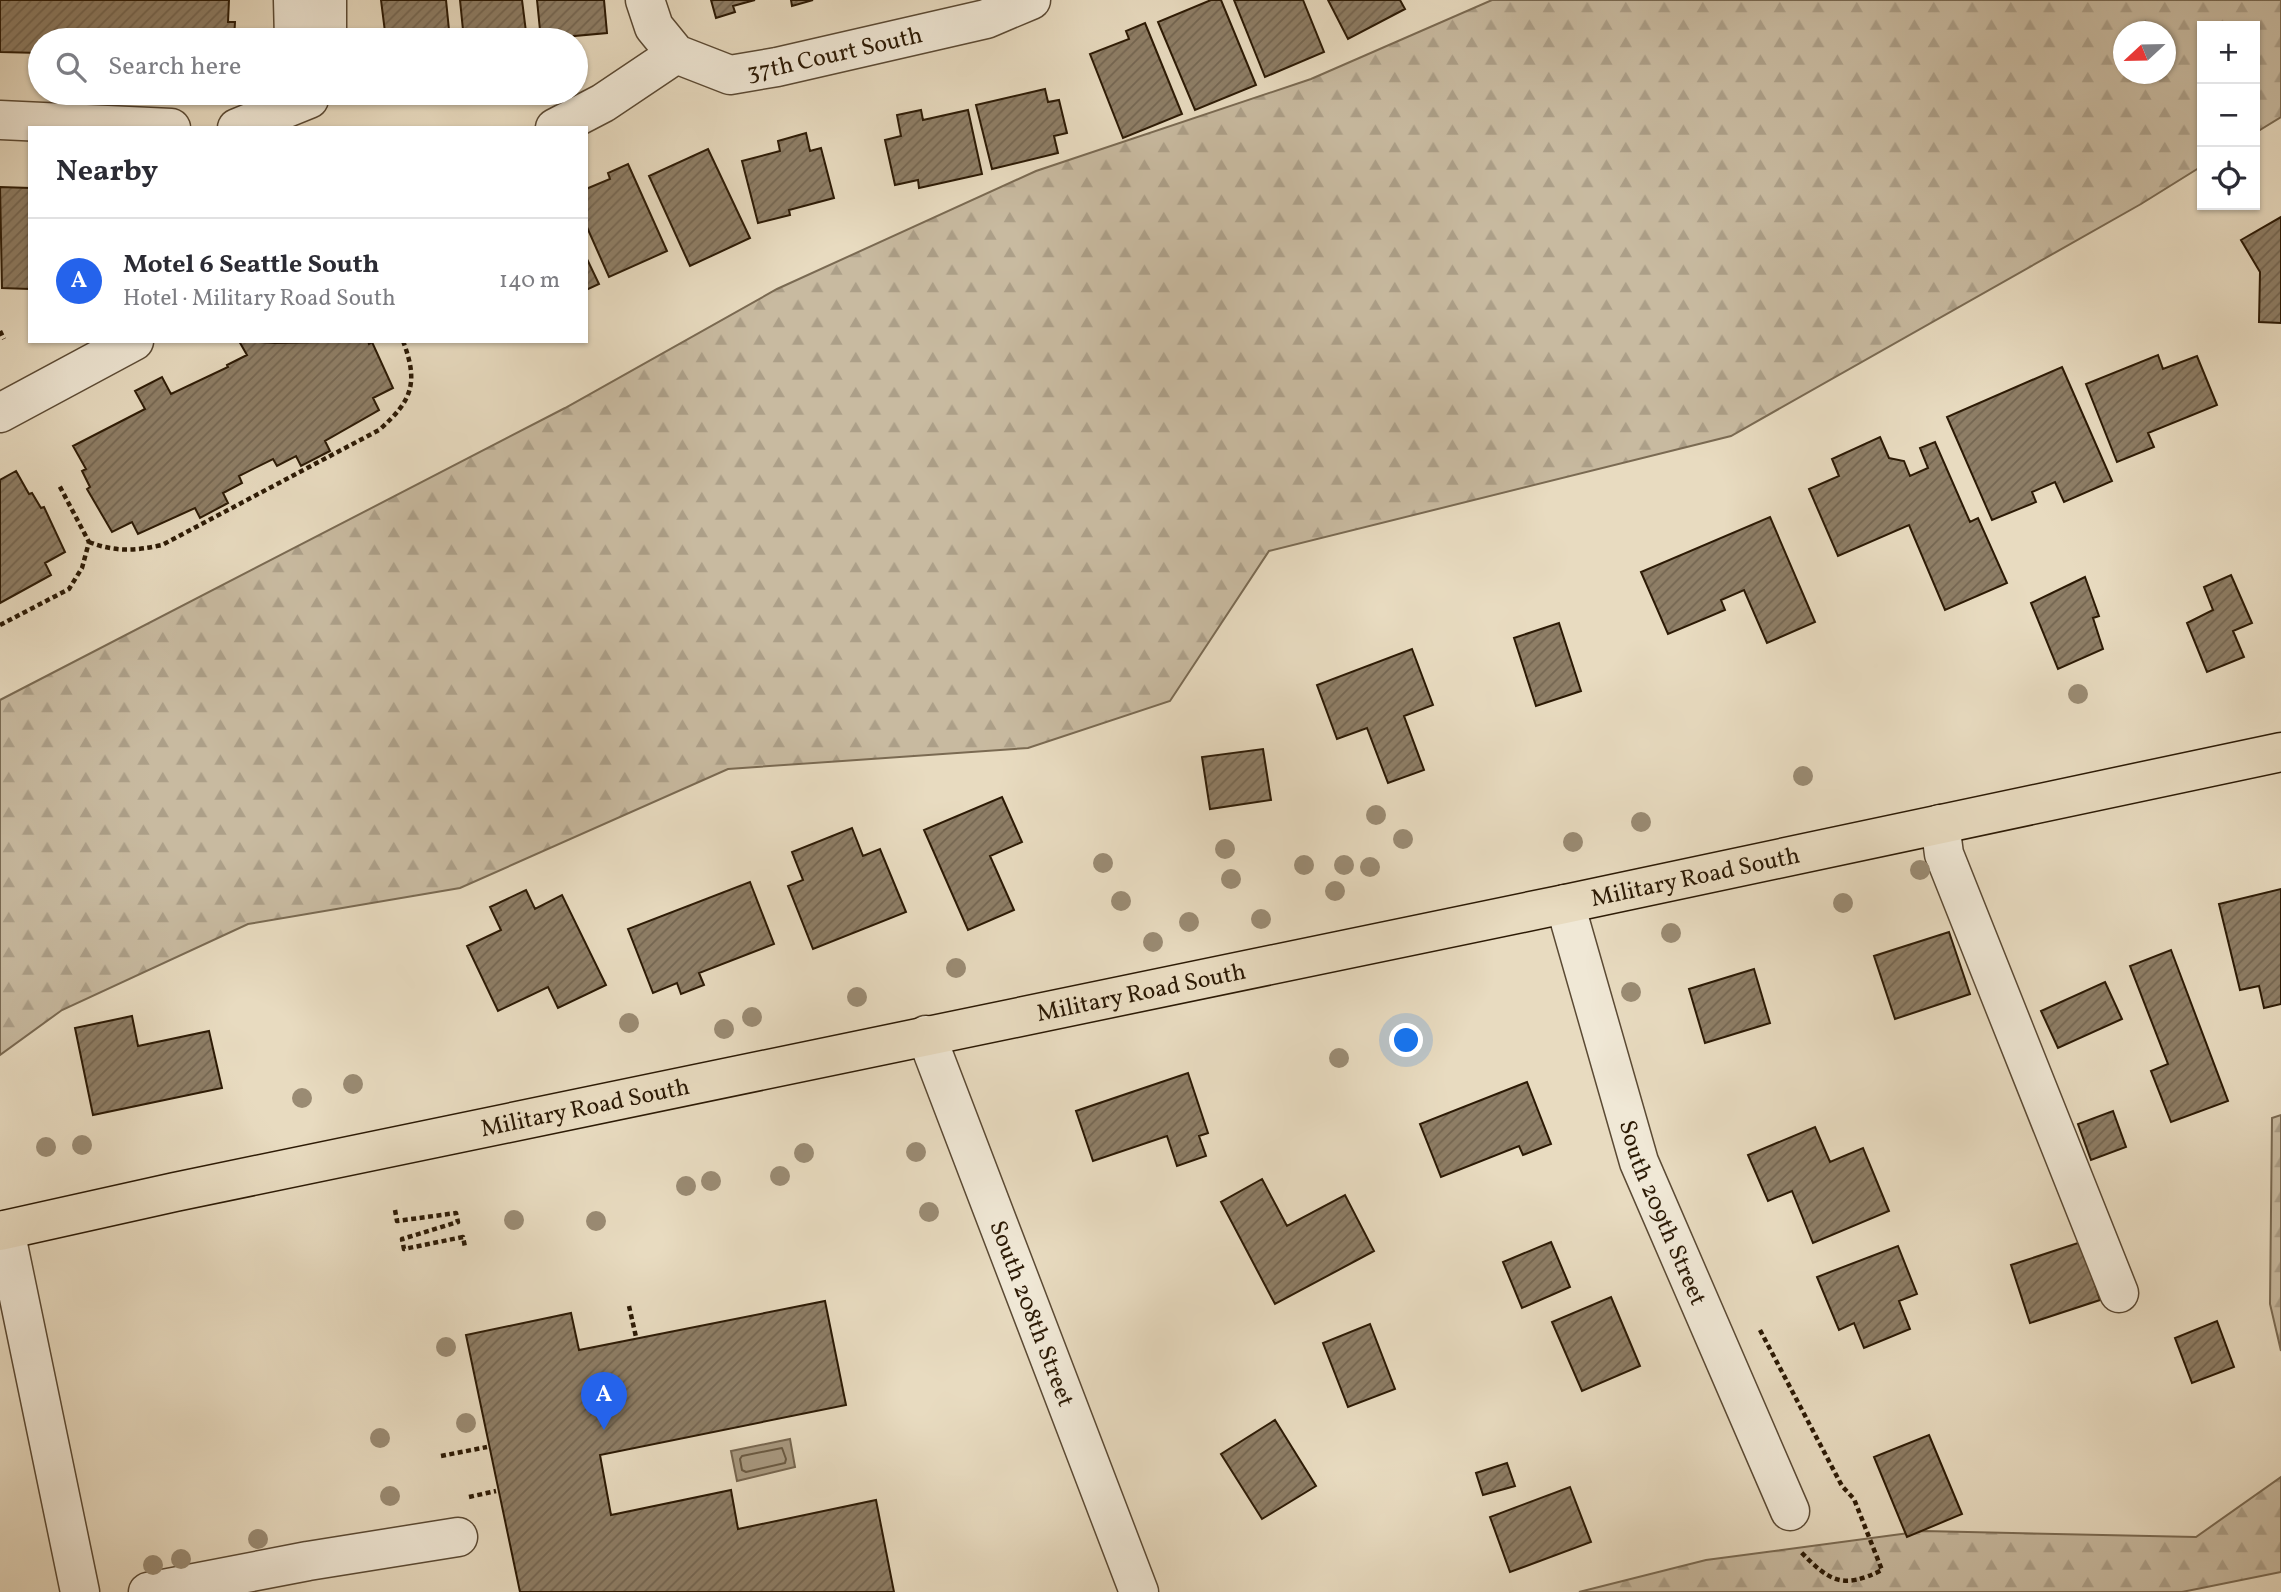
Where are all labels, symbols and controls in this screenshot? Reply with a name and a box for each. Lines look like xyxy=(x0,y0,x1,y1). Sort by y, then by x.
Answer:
street label: 37th Court South xyxy=(744,19,926,91)
north arrow xyxy=(2113,21,2176,84)
map controls xyxy=(2197,21,2260,210)
button: + xyxy=(2197,21,2260,84)
search box xyxy=(28,28,588,105)
icon: search xyxy=(52,48,90,86)
text: Search here xyxy=(108,49,241,85)
button: − xyxy=(2197,84,2260,147)
button: locate xyxy=(2197,147,2260,210)
text: Nearby xyxy=(56,151,158,193)
text: Motel 6 Seattle South xyxy=(123,247,379,283)
text: A xyxy=(71,265,87,297)
text: 140 m xyxy=(499,265,560,297)
text: Hotel · Military Road South xyxy=(123,283,396,315)
street label: Military Road South xyxy=(1588,840,1803,917)
street label: Military Road South xyxy=(1034,956,1249,1032)
your location xyxy=(1389,1023,1423,1057)
street label: Military Road South xyxy=(478,1071,693,1147)
street label: South 209th Street xyxy=(1609,1116,1714,1311)
street label: South 208th Street xyxy=(980,1216,1082,1412)
pin: A xyxy=(581,1372,627,1430)

